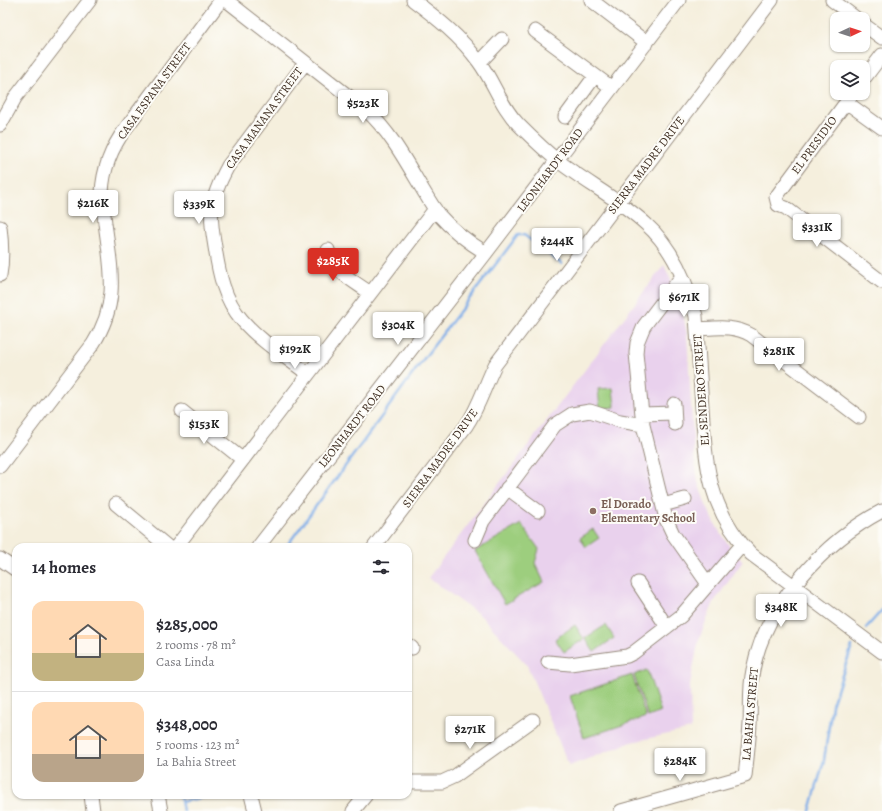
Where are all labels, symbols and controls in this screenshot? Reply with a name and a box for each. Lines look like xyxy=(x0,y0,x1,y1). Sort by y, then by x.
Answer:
north arrow xyxy=(830,12,870,52)
map controls xyxy=(830,12,870,100)
street label: CASA ESPANA STREET xyxy=(113,39,195,143)
button: layers xyxy=(830,60,870,100)
street label: CASA MANANA STREET xyxy=(222,64,307,172)
pin: $523K xyxy=(335,90,391,124)
text: $523K xyxy=(347,94,379,111)
street label: SIERRA MADRE DRIVE xyxy=(604,113,688,217)
street label: EL PRESIDIO xyxy=(787,113,841,177)
street label: LEONHARDT ROAD xyxy=(513,125,587,215)
pin: $216K xyxy=(65,190,121,224)
pin: $339K xyxy=(171,191,227,225)
text: $216K xyxy=(77,194,109,211)
text: $339K xyxy=(183,195,215,212)
pin: $331K xyxy=(789,214,845,248)
text: $331K xyxy=(802,218,832,235)
pin: $244K xyxy=(529,228,585,262)
text: $244K xyxy=(540,232,574,249)
pin: $285K xyxy=(305,248,361,282)
text: $285K xyxy=(317,252,349,269)
pin: $671K xyxy=(656,284,712,318)
text: $671K xyxy=(669,288,699,305)
pin: $304K xyxy=(370,312,426,346)
text: $304K xyxy=(382,316,414,333)
street label: EL SENDERO STREET xyxy=(689,333,713,446)
pin: $192K xyxy=(267,336,323,370)
pin: $281K xyxy=(751,338,807,372)
text: $192K xyxy=(279,340,311,357)
text: $281K xyxy=(763,342,795,359)
street label: LEONHARDT ROAD xyxy=(315,381,389,471)
street label: SIERRA MADRE DRIVE xyxy=(399,405,481,511)
pin: $153K xyxy=(176,411,232,445)
text: $153K xyxy=(189,415,219,432)
place label: El Dorado Elementary School xyxy=(601,496,696,526)
marker: El Dorado Elementary School xyxy=(588,506,598,516)
text: 14 homes xyxy=(32,556,96,579)
icon: filters xyxy=(370,556,392,578)
pin: $348K xyxy=(753,594,809,628)
text: $348K xyxy=(765,598,797,615)
text: $285,000 xyxy=(156,613,218,636)
icon: home xyxy=(64,617,112,665)
text: 2 rooms · 78 m² xyxy=(156,636,236,653)
text: Casa Linda xyxy=(156,653,214,670)
street label: LA BAHIA STREET xyxy=(738,666,762,761)
text: $348,000 xyxy=(156,713,218,736)
pin: $271K xyxy=(442,716,498,750)
icon: home xyxy=(64,718,112,766)
text: $271K xyxy=(454,720,486,737)
text: 5 rooms · 123 m² xyxy=(156,736,239,753)
pin: $284K xyxy=(652,748,708,782)
text: $284K xyxy=(663,752,697,769)
text: La Bahia Street xyxy=(156,753,236,770)

